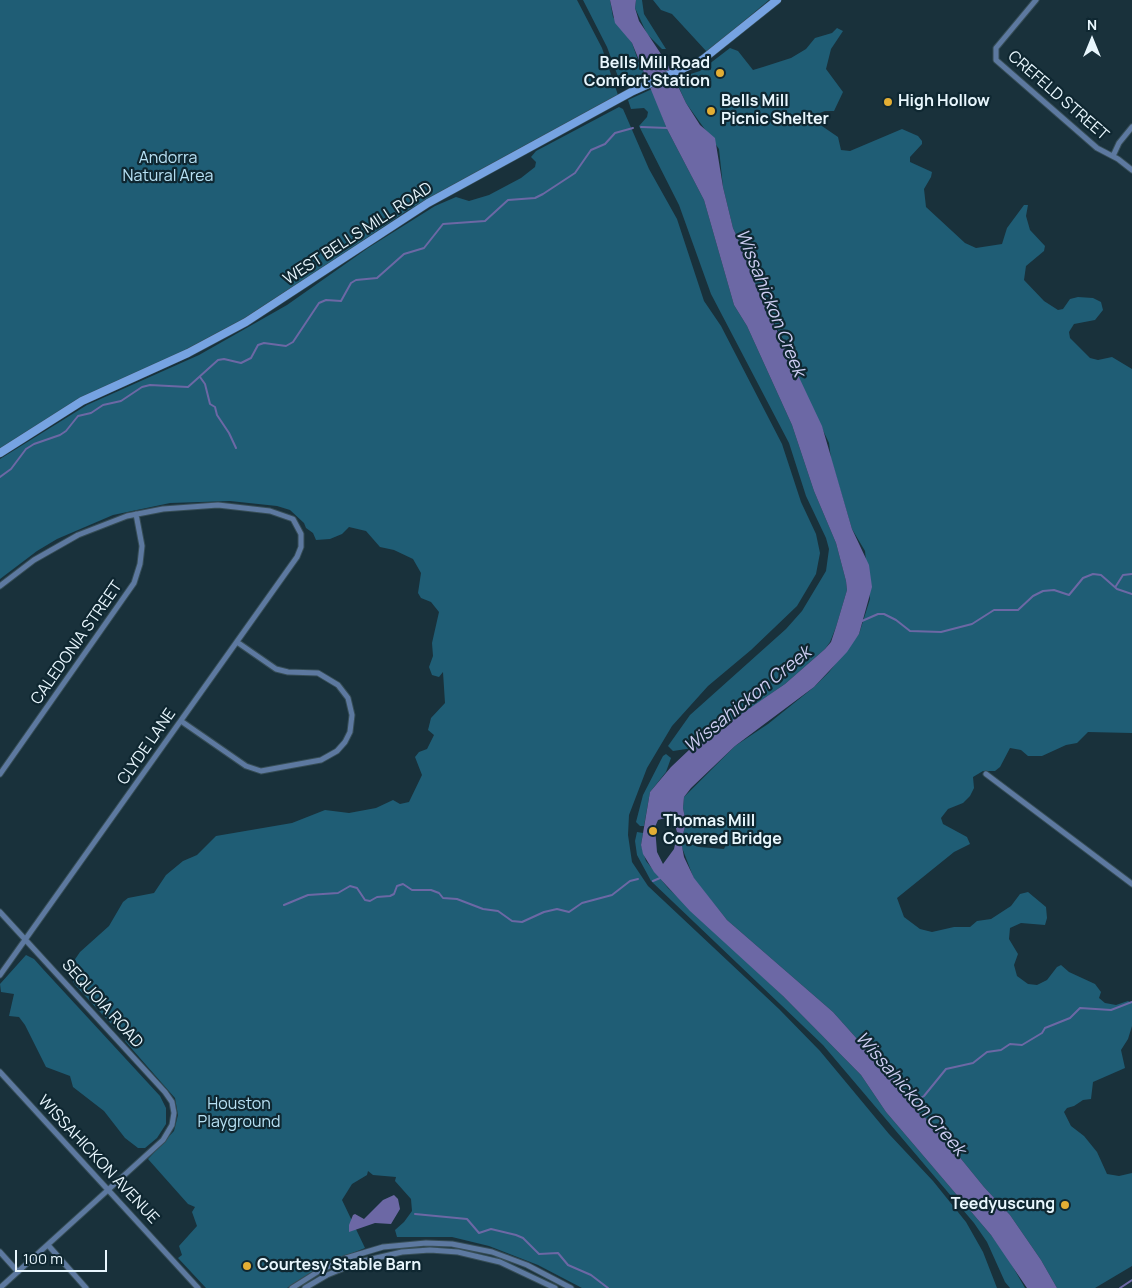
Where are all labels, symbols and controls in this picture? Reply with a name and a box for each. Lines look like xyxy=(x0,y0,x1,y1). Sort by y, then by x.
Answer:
north arrow xyxy=(1067,15,1117,65)
text: N xyxy=(1087,15,1097,34)
street label: CREFELD STREET xyxy=(1004,47,1112,145)
place label: Bells Mill Road Comfort Station xyxy=(584,54,710,92)
marker: Bells Mill Road Comfort Station xyxy=(714,67,726,79)
place label: Bells Mill Picnic Shelter xyxy=(721,92,829,130)
place label: High Hollow xyxy=(898,92,990,112)
marker: High Hollow xyxy=(882,96,894,108)
marker: Bells Mill Picnic Shelter xyxy=(705,105,717,117)
park label: Andorra Natural Area xyxy=(123,149,213,187)
street label: WEST BELLS MILL ROAD xyxy=(280,179,436,289)
water label: Wissahickon Creek xyxy=(731,226,809,380)
street label: CALEDONIA STREET xyxy=(27,578,127,708)
water label: Wissahickon Creek xyxy=(680,642,816,758)
street label: CLYDE LANE xyxy=(114,705,180,789)
place label: Thomas Mill Covered Bridge xyxy=(663,812,782,850)
marker: Thomas Mill Covered Bridge xyxy=(647,825,659,837)
street label: SEQUOIA ROAD xyxy=(57,956,147,1052)
water label: Wissahickon Creek xyxy=(850,1028,970,1160)
street label: WISSAHICKON AVENUE xyxy=(33,1092,163,1228)
park label: Houston Playground xyxy=(197,1095,281,1133)
place label: Teedyuscung xyxy=(951,1195,1055,1215)
marker: Teedyuscung xyxy=(1059,1199,1071,1211)
scale bar xyxy=(18,1240,110,1272)
text: 100 m xyxy=(23,1248,63,1269)
place label: Courtesy Stable Barn xyxy=(257,1256,421,1276)
marker: Courtesy Stable Barn xyxy=(241,1260,253,1272)

